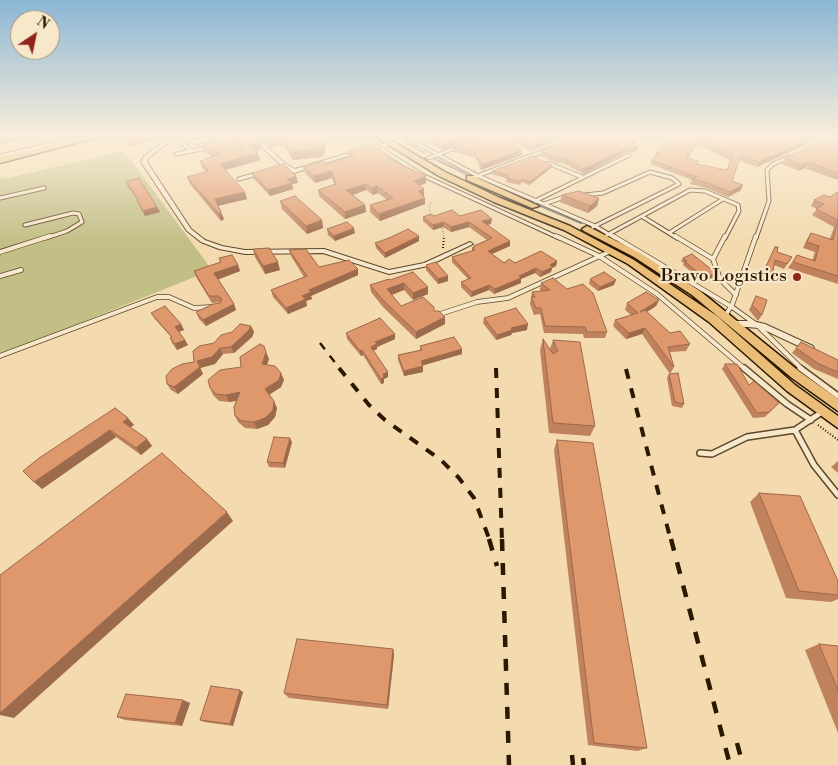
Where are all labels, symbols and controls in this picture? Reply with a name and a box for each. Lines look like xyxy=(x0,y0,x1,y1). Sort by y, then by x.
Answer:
north arrow xyxy=(10,10,60,60)
text: N xyxy=(33,13,52,34)
place label: Bravo Logistics xyxy=(661,266,787,288)
marker: Bravo Logistics xyxy=(791,271,803,283)

